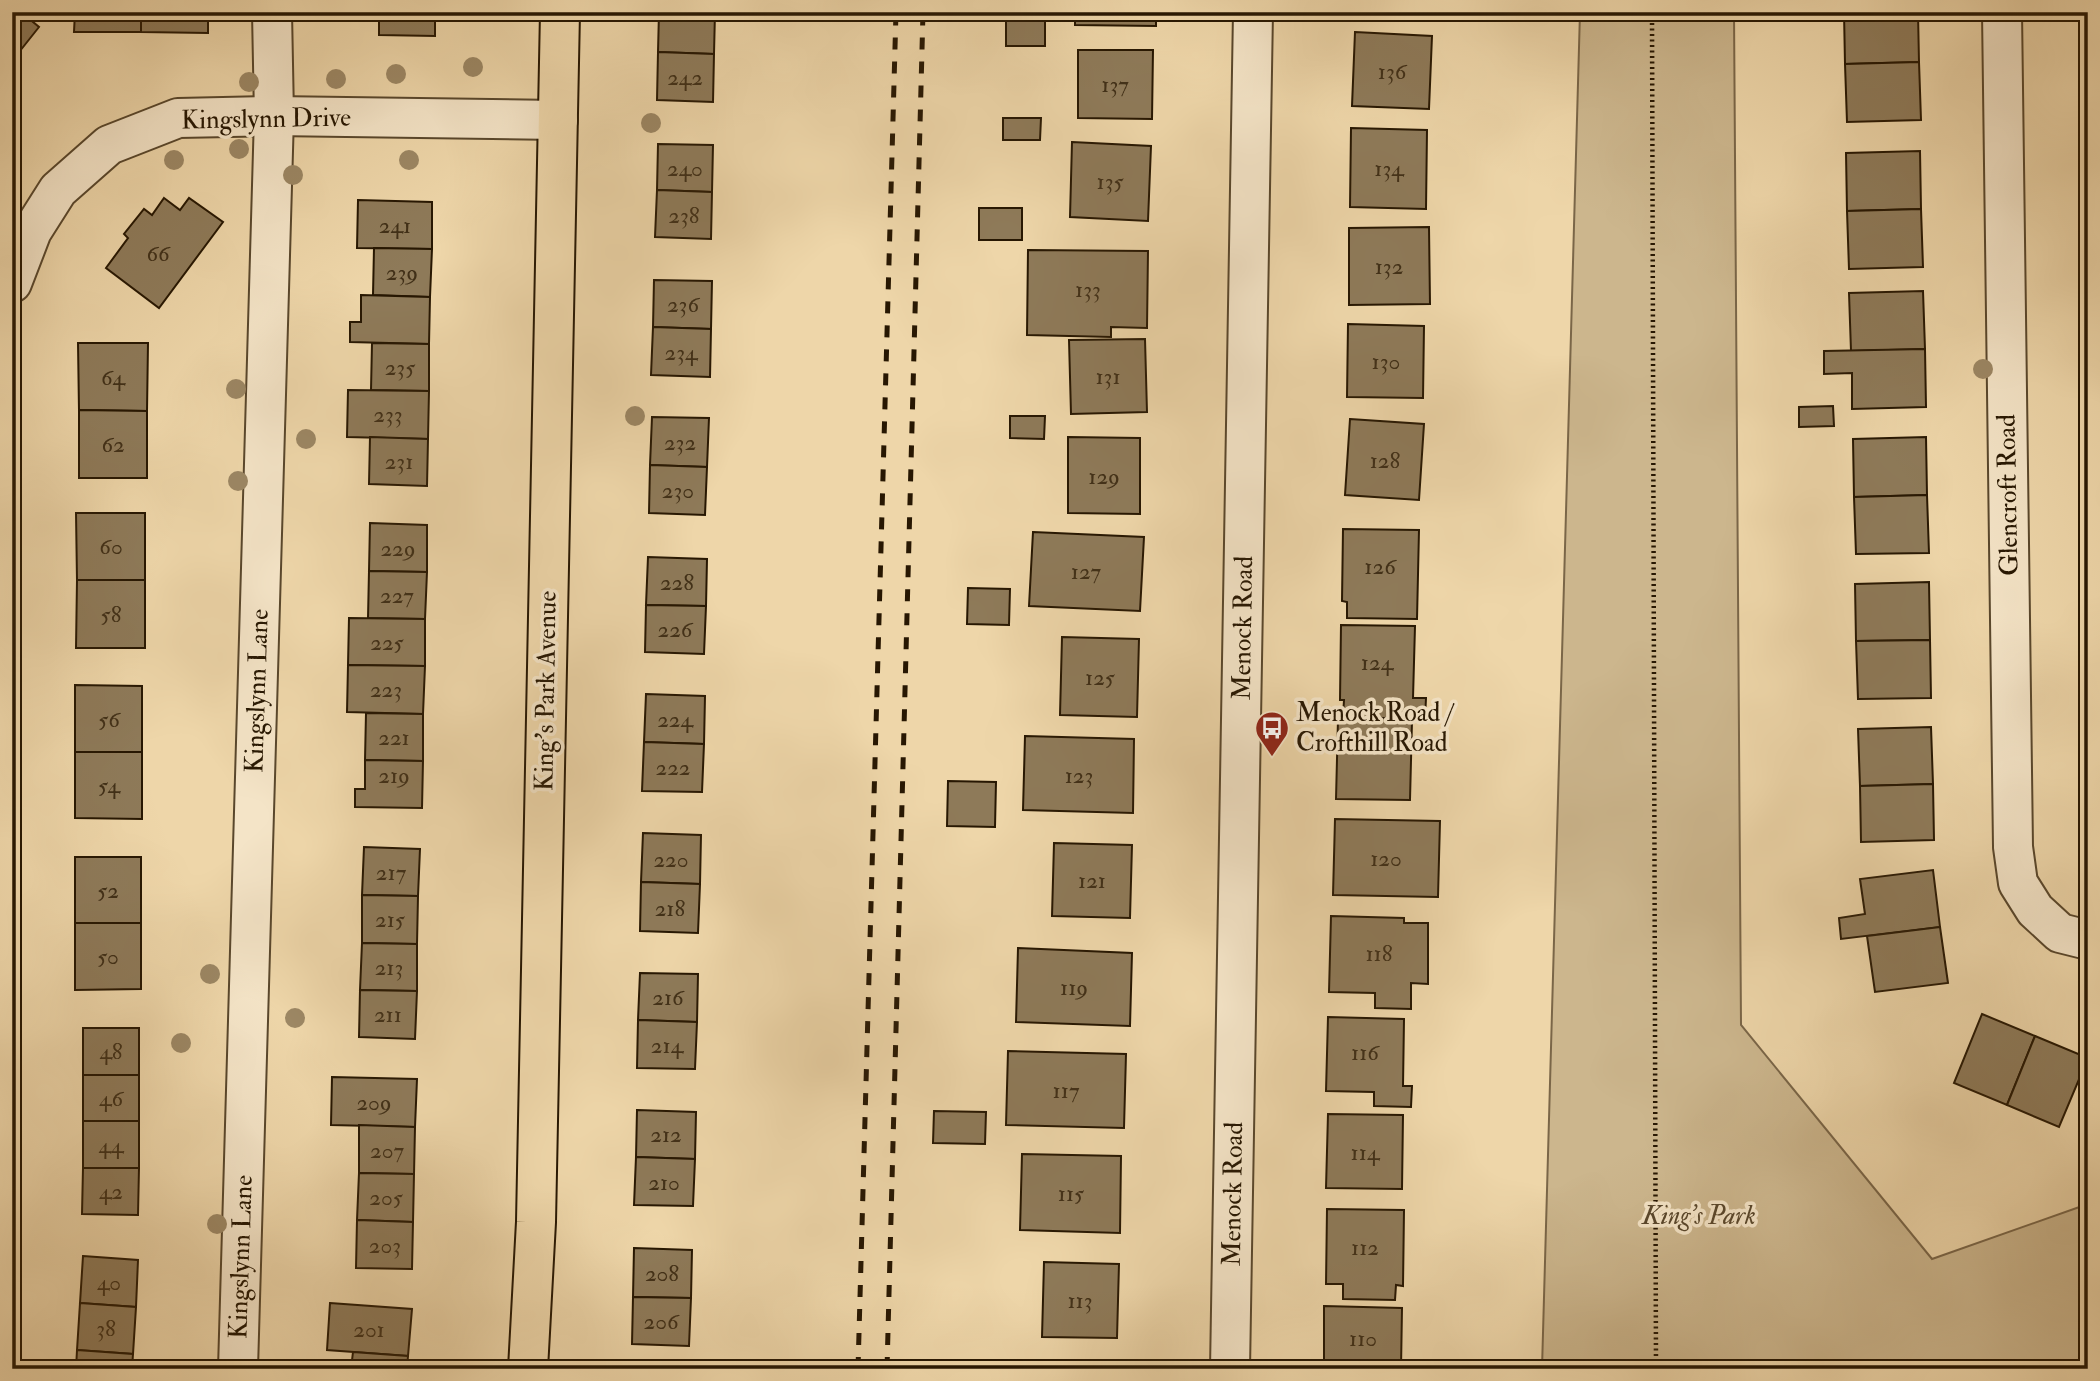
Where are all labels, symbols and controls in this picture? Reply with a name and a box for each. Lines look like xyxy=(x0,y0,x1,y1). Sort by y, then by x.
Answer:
house number: 136 xyxy=(1378,57,1408,86)
house number: 242 xyxy=(667,63,703,92)
house number: 137 xyxy=(1101,70,1129,99)
street label: Kingslynn Drive xyxy=(181,102,351,136)
house number: 240 xyxy=(667,154,703,183)
house number: 134 xyxy=(1374,154,1405,183)
house number: 135 xyxy=(1096,167,1124,196)
house number: 238 xyxy=(668,201,700,230)
house number: 241 xyxy=(379,211,411,240)
house number: 66 xyxy=(146,239,171,268)
house number: 132 xyxy=(1375,252,1403,281)
house number: 239 xyxy=(386,258,418,287)
house number: 133 xyxy=(1075,275,1101,304)
house number: 236 xyxy=(667,290,700,319)
house number: 234 xyxy=(665,338,699,367)
house number: 130 xyxy=(1372,347,1400,376)
house number: 235 xyxy=(385,353,415,382)
house number: 131 xyxy=(1095,362,1121,391)
house number: 64 xyxy=(101,363,127,392)
house number: 233 xyxy=(373,400,403,429)
street label: Glencroft Road xyxy=(1991,414,2025,576)
house number: 232 xyxy=(664,428,696,457)
house number: 62 xyxy=(101,430,125,459)
house number: 128 xyxy=(1370,446,1401,475)
house number: 231 xyxy=(385,447,413,476)
house number: 129 xyxy=(1088,462,1120,491)
house number: 230 xyxy=(662,476,694,505)
house number: 60 xyxy=(99,532,123,561)
house number: 229 xyxy=(380,534,416,563)
house number: 126 xyxy=(1364,552,1397,581)
street label: Menock Road xyxy=(1226,555,1260,700)
house number: 127 xyxy=(1071,557,1102,586)
house number: 228 xyxy=(660,568,694,597)
house number: 227 xyxy=(380,581,414,610)
street label: King's Park Avenue xyxy=(528,590,564,791)
house number: 58 xyxy=(101,600,122,629)
street label: Kingslynn Lane xyxy=(238,608,276,774)
house number: 226 xyxy=(658,615,694,644)
house number: 225 xyxy=(370,628,404,657)
house number: 124 xyxy=(1361,648,1395,677)
house number: 125 xyxy=(1085,663,1115,692)
house number: 223 xyxy=(370,675,402,704)
place label: Menock Road / Crofthill Road xyxy=(1296,697,1455,759)
house number: 56 xyxy=(98,705,121,734)
house number: 224 xyxy=(657,705,694,734)
bus stop icon: Menock Road / Crofthill Road xyxy=(1253,709,1291,758)
house number: 221 xyxy=(378,723,410,752)
house number: 222 xyxy=(656,753,690,782)
house number: 219 xyxy=(378,761,410,790)
house number: 123 xyxy=(1065,761,1093,790)
house number: 54 xyxy=(98,771,122,800)
house number: 120 xyxy=(1370,844,1402,873)
house number: 220 xyxy=(653,845,689,874)
house number: 217 xyxy=(376,858,407,887)
house number: 121 xyxy=(1078,866,1106,895)
house number: 52 xyxy=(97,876,119,905)
house number: 218 xyxy=(655,894,686,923)
house number: 215 xyxy=(375,905,405,934)
house number: 118 xyxy=(1365,939,1393,968)
house number: 50 xyxy=(97,942,119,971)
house number: 213 xyxy=(375,953,403,982)
house number: 119 xyxy=(1060,973,1088,1002)
house number: 216 xyxy=(652,983,685,1012)
house number: 211 xyxy=(374,1000,402,1029)
house number: 214 xyxy=(651,1031,685,1060)
house number: 48 xyxy=(99,1037,123,1066)
house number: 116 xyxy=(1351,1038,1380,1067)
house number: 117 xyxy=(1053,1076,1080,1105)
house number: 46 xyxy=(99,1084,124,1113)
house number: 209 xyxy=(356,1088,392,1117)
house number: 212 xyxy=(650,1120,682,1149)
street label: Menock Road xyxy=(1216,1121,1250,1266)
house number: 44 xyxy=(99,1131,125,1160)
house number: 207 xyxy=(370,1136,404,1165)
house number: 114 xyxy=(1351,1138,1381,1167)
house number: 210 xyxy=(648,1168,680,1197)
street label: Kingslynn Lane xyxy=(222,1174,260,1340)
house number: 42 xyxy=(99,1177,123,1206)
house number: 115 xyxy=(1058,1179,1084,1208)
house number: 205 xyxy=(369,1183,403,1212)
park label: King's Park xyxy=(1640,1200,1756,1232)
house number: 203 xyxy=(369,1231,401,1260)
house number: 112 xyxy=(1351,1233,1379,1262)
house number: 208 xyxy=(645,1259,679,1288)
house number: 40 xyxy=(97,1268,121,1297)
house number: 113 xyxy=(1067,1286,1093,1315)
house number: 206 xyxy=(643,1307,680,1336)
house number: 38 xyxy=(96,1314,116,1343)
house number: 201 xyxy=(353,1315,385,1344)
house number: 110 xyxy=(1349,1324,1377,1353)

